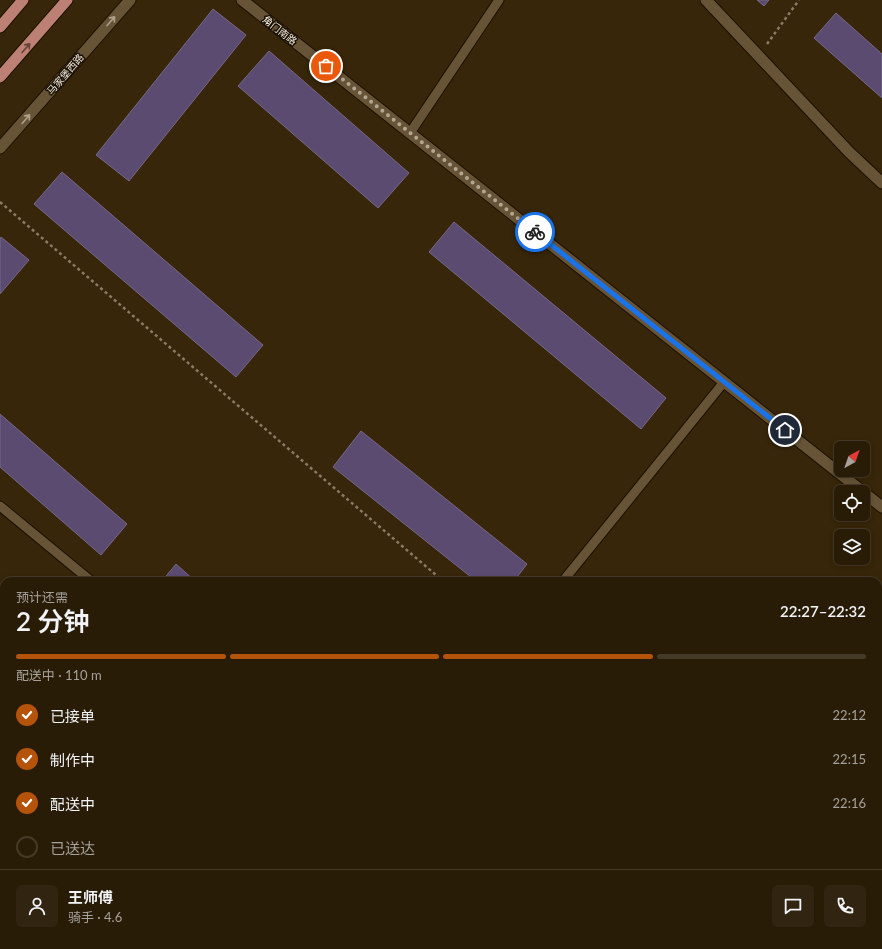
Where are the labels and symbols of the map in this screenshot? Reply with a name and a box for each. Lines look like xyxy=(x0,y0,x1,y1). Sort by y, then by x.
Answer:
street label: 角门南路 xyxy=(261,13,299,47)
one-way arrow xyxy=(107,16,116,26)
one-way arrow xyxy=(21,43,30,53)
pin xyxy=(309,49,343,83)
street label: 马家堡西路 xyxy=(44,51,86,97)
one-way arrow xyxy=(21,114,30,124)
courier xyxy=(515,212,555,252)
pin xyxy=(768,413,802,447)
north arrow xyxy=(834,441,870,477)

